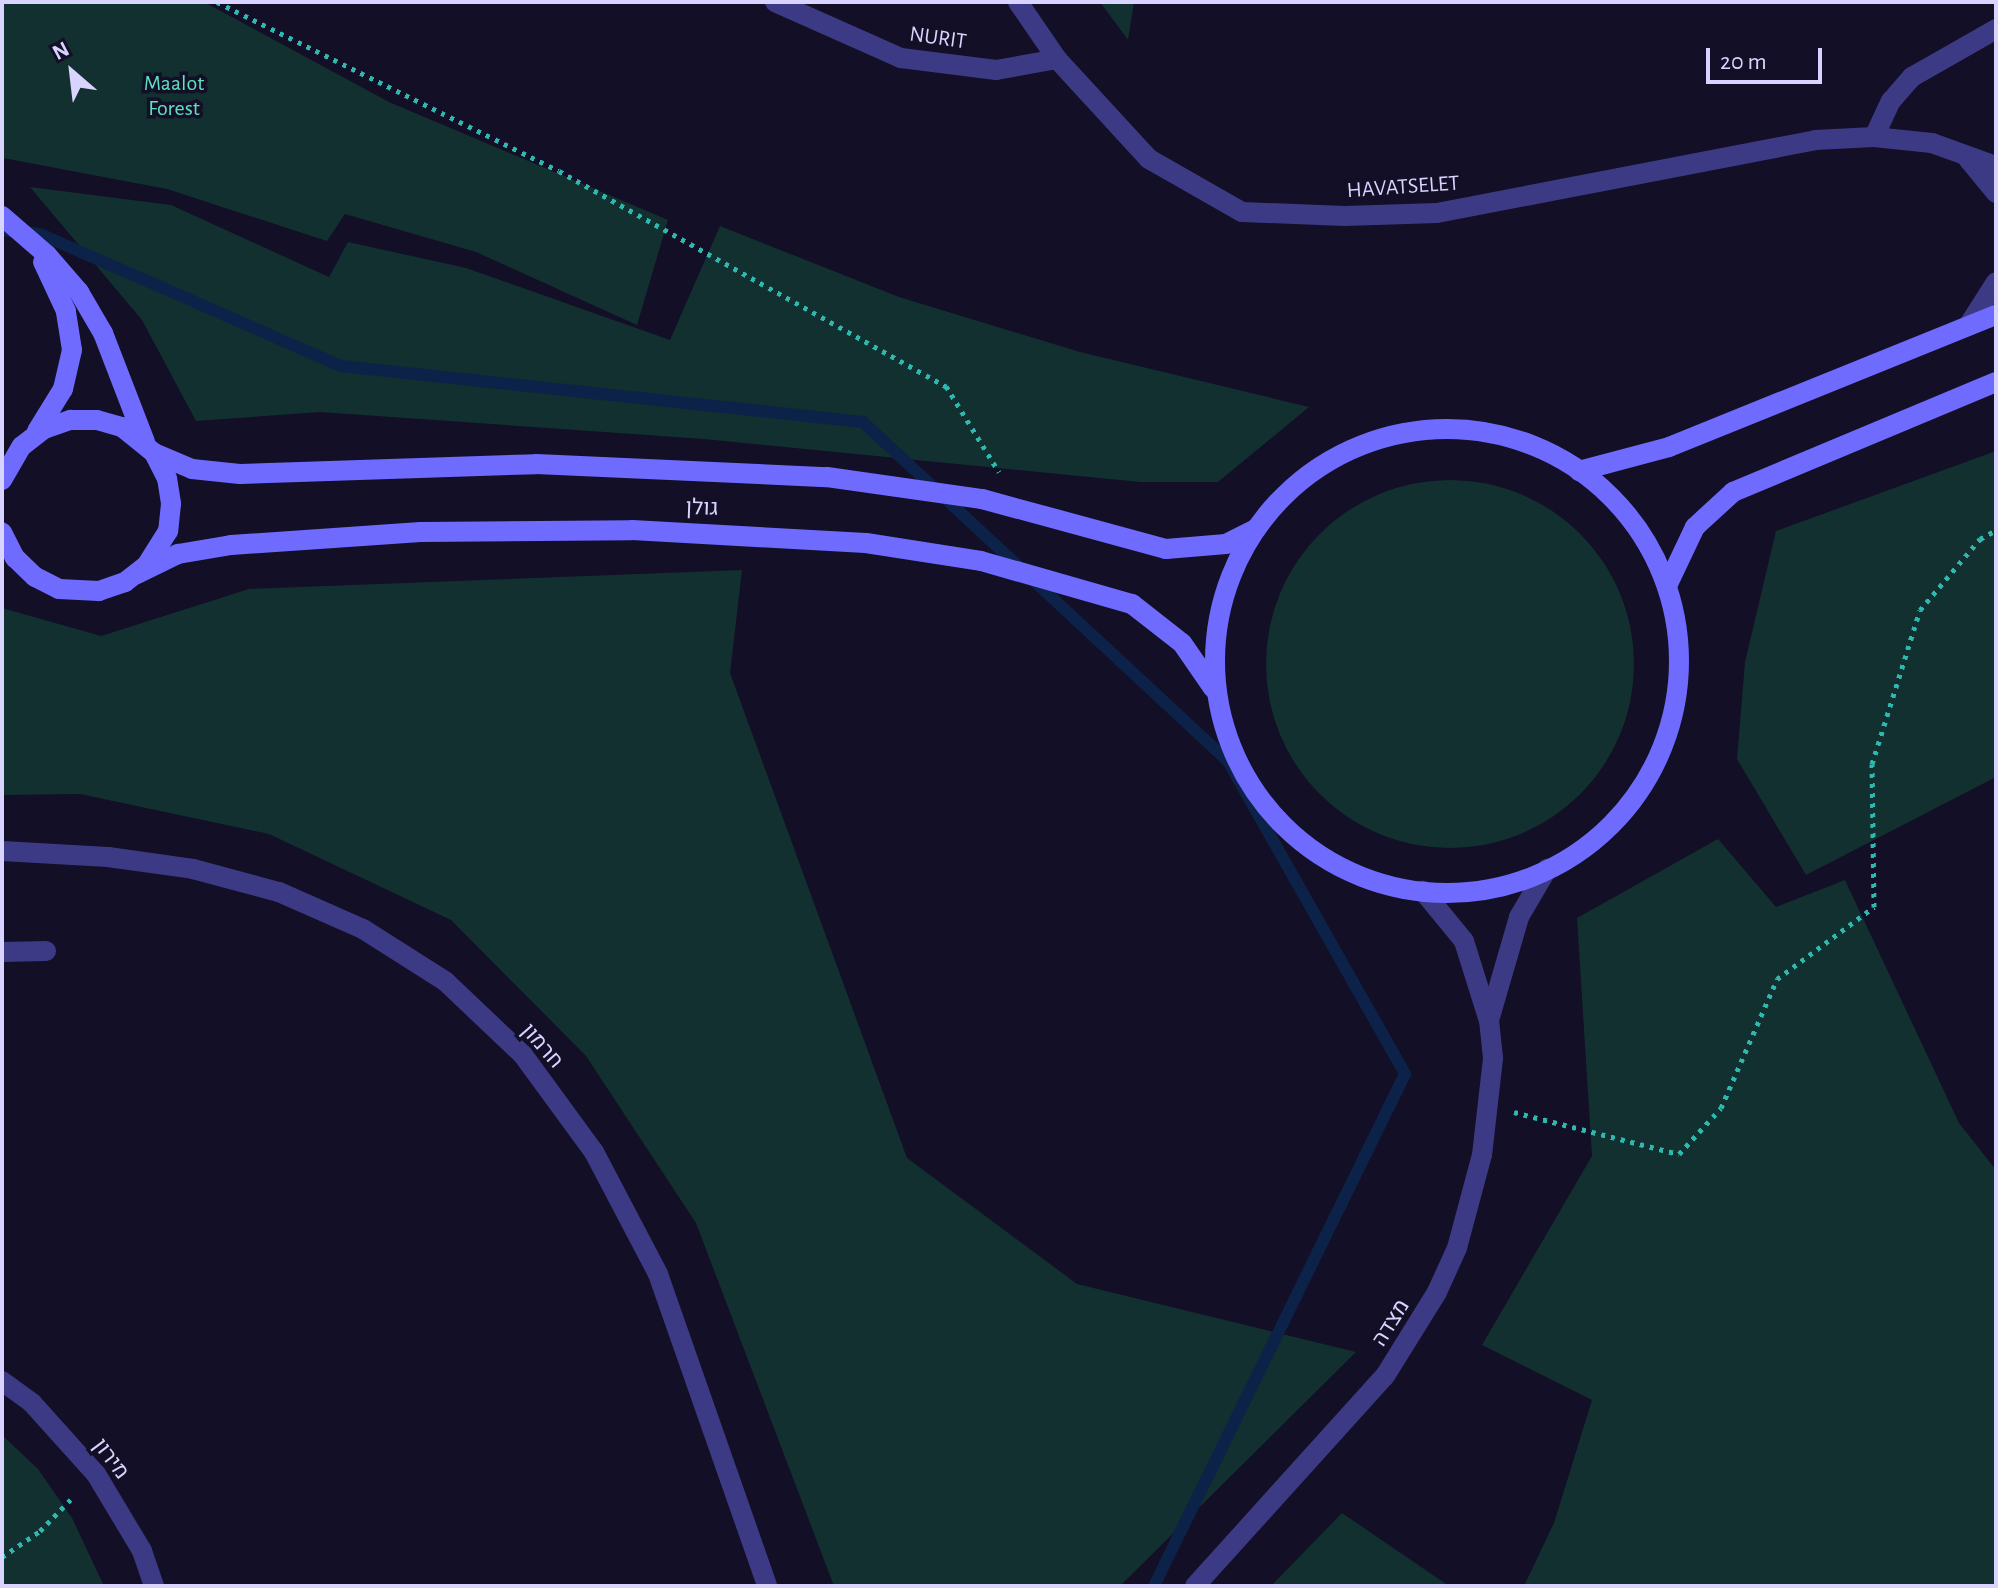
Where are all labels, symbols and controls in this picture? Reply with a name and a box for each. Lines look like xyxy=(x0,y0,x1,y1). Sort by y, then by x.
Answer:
street label: NURIT xyxy=(908,21,968,55)
north arrow xyxy=(32,32,112,112)
scale bar xyxy=(1710,32,1826,82)
text: N xyxy=(49,38,73,64)
text: 20 m xyxy=(1720,50,1767,74)
park label: Maalot Forest xyxy=(144,70,204,122)
street label: HAVATSELET xyxy=(1346,170,1460,204)
street label: גולן xyxy=(685,494,719,522)
street label: חרמון xyxy=(515,1018,569,1074)
street label: מצדה xyxy=(1366,1295,1416,1351)
street label: מירון xyxy=(87,1433,135,1485)

